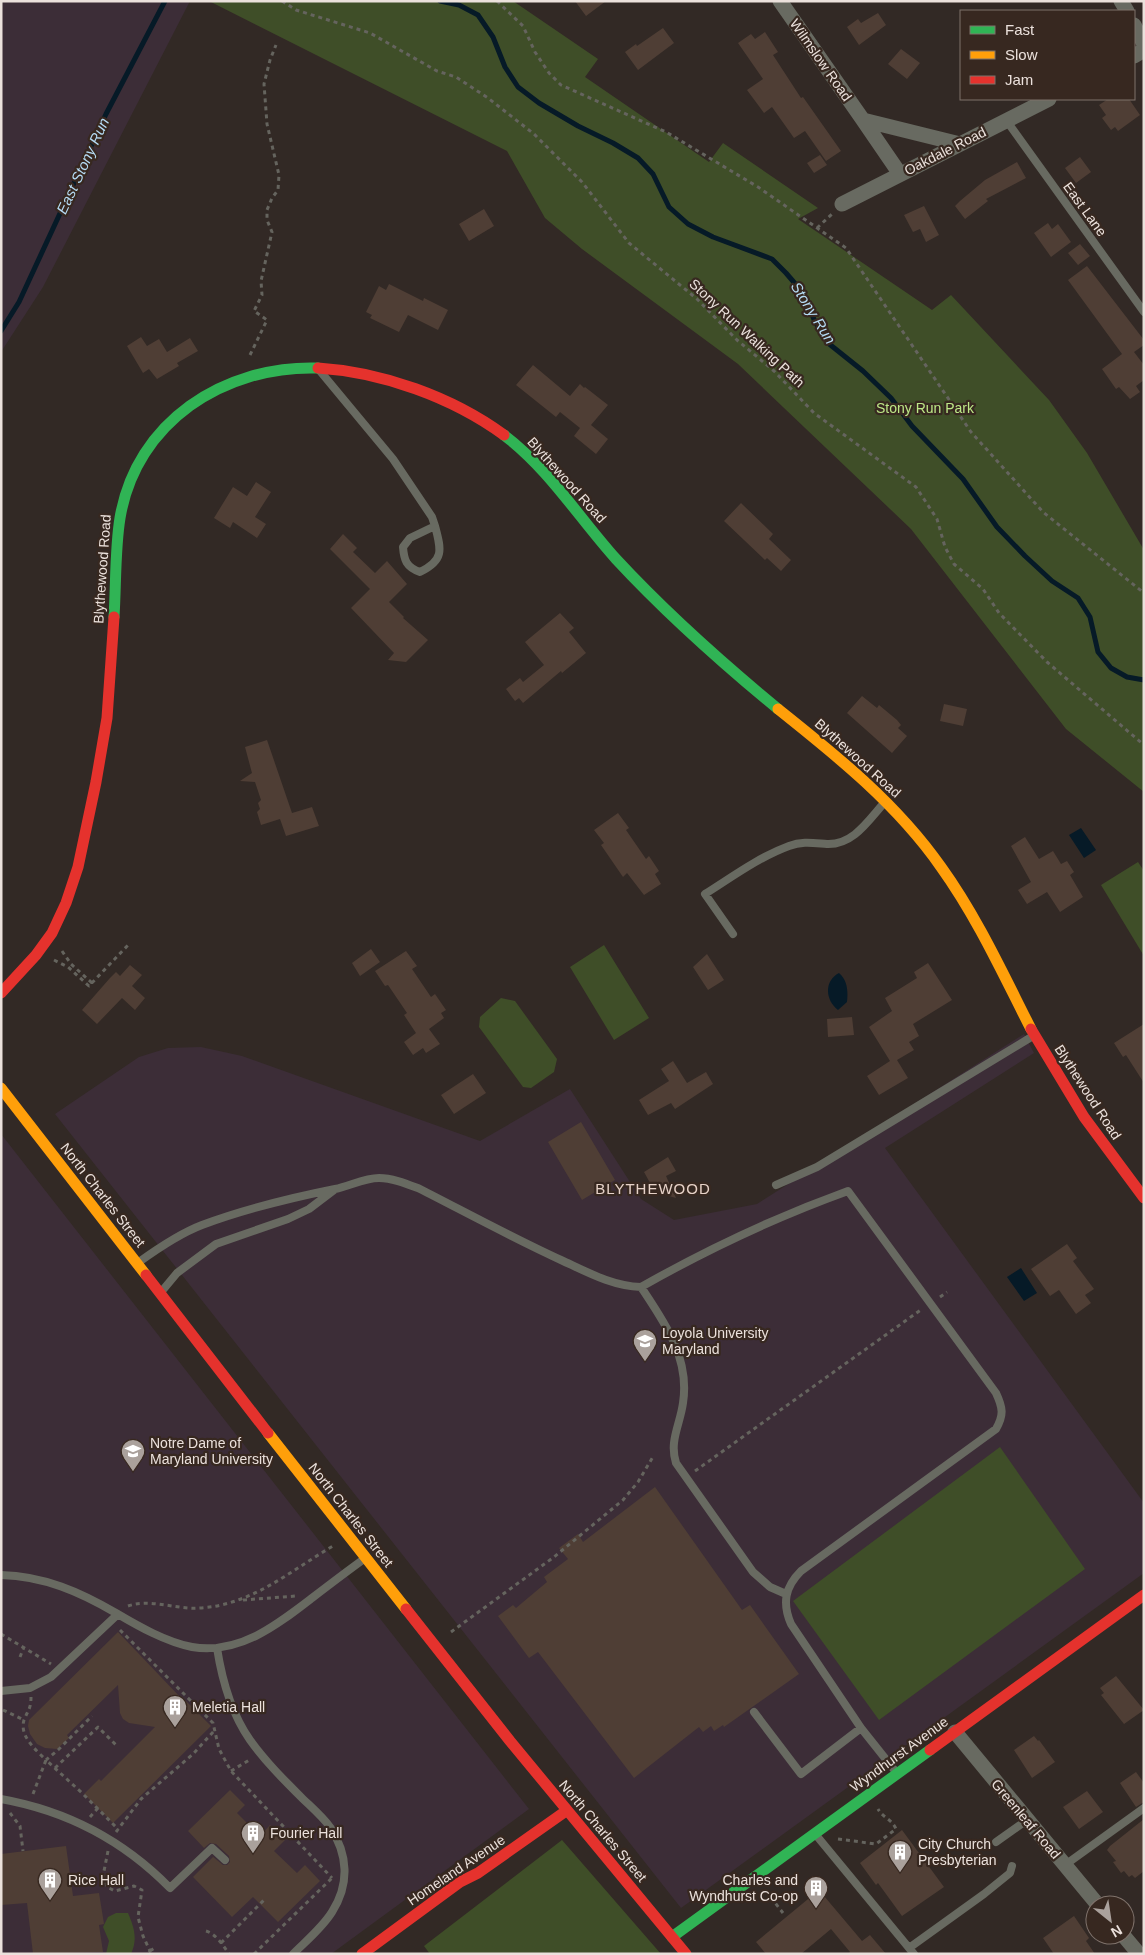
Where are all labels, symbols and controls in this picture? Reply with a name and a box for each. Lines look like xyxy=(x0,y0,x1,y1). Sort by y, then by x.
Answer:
legend xyxy=(960,10,1135,100)
street label: Wilmslow Road xyxy=(787,16,855,104)
text: Fast xyxy=(1005,21,1035,38)
text: Slow xyxy=(1005,46,1038,63)
text: Jam xyxy=(1005,71,1033,88)
water label: East Stony Run xyxy=(53,115,112,217)
street label: Oakdale Road xyxy=(901,124,989,178)
street label: East Lane xyxy=(1060,179,1110,239)
street label: Stony Run Walking Path xyxy=(686,276,808,390)
water label: Stony Run xyxy=(788,279,839,347)
park label: Stony Run Park xyxy=(876,400,975,416)
street label: Blythewood Road xyxy=(524,434,610,526)
street label: Blythewood Road xyxy=(90,514,114,624)
street label: Blythewood Road xyxy=(812,715,904,801)
street label: Blythewood Road xyxy=(1051,1042,1125,1142)
street label: North Charles Street xyxy=(57,1140,149,1250)
district label: BLYTHEWOOD xyxy=(595,1180,711,1197)
place label: Loyola University Maryland xyxy=(662,1325,769,1357)
school or university icon: Loyola University Maryland xyxy=(632,1328,658,1362)
place label: Notre Dame of Maryland University xyxy=(150,1435,273,1467)
school or university icon: Notre Dame of Maryland University xyxy=(120,1438,146,1472)
street label: North Charles Street xyxy=(305,1460,397,1570)
building icon: Meletia Hall xyxy=(162,1694,188,1728)
place label: Meletia Hall xyxy=(192,1699,265,1715)
street label: Wyndhurst Avenue xyxy=(847,1713,951,1795)
street label: Greenleaf Road xyxy=(988,1776,1064,1862)
street label: North Charles Street xyxy=(556,1777,650,1885)
building icon: Fourier Hall xyxy=(240,1820,266,1854)
place label: Fourier Hall xyxy=(270,1825,342,1841)
street label: Homeland Avenue xyxy=(404,1831,508,1909)
place label: City Church Presbyterian xyxy=(918,1836,997,1868)
building icon: City Church Presbyterian xyxy=(887,1839,913,1873)
building icon: Rice Hall xyxy=(37,1867,63,1901)
place label: Rice Hall xyxy=(68,1872,124,1888)
place label: Charles and Wyndhurst Co-op xyxy=(689,1872,798,1904)
building icon: Charles and Wyndhurst Co-op xyxy=(803,1875,829,1909)
north arrow xyxy=(1085,1895,1135,1945)
text: N xyxy=(1108,1922,1125,1941)

